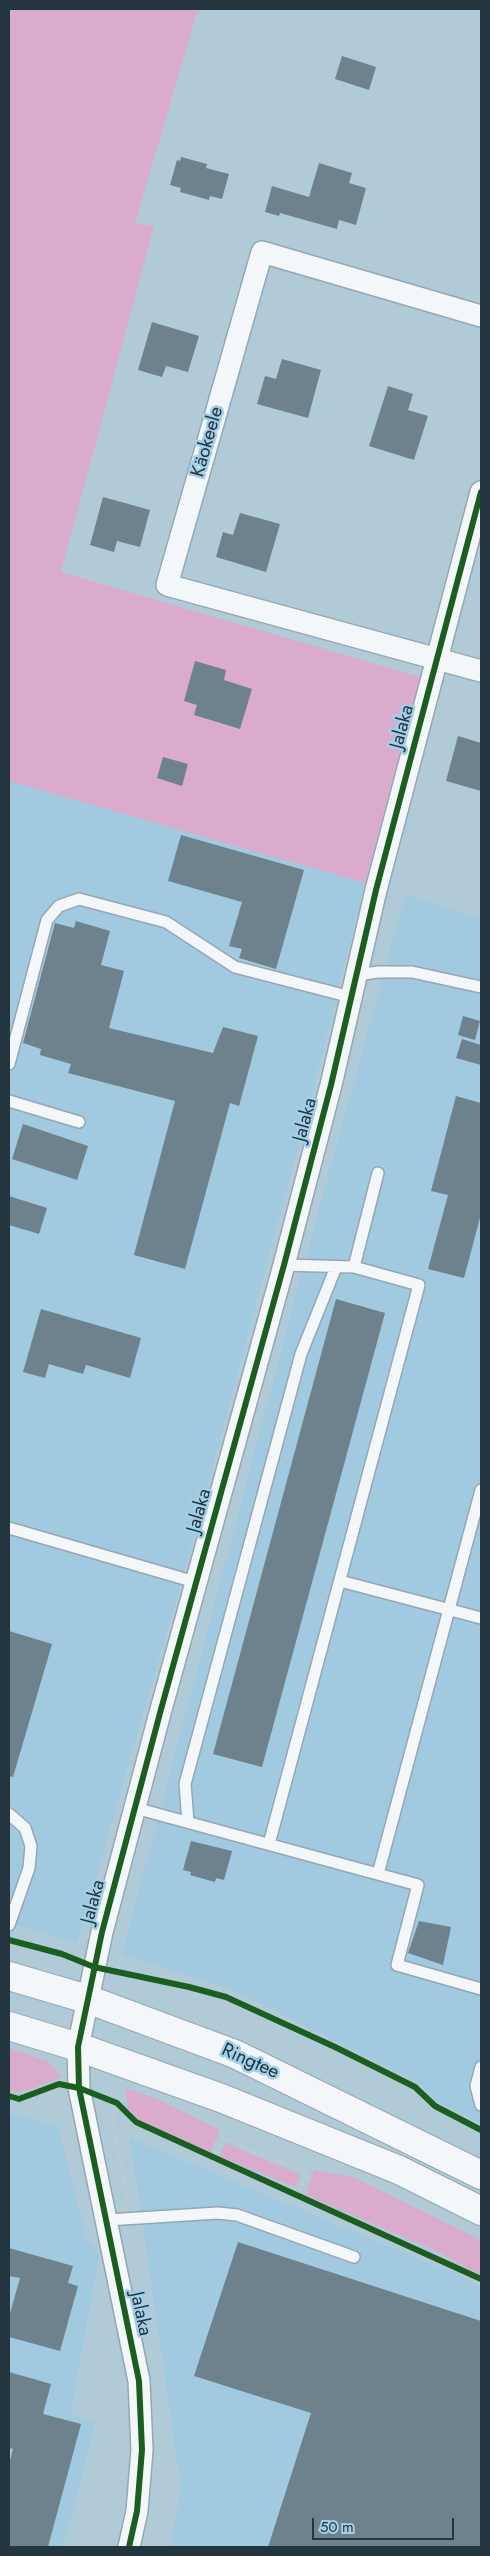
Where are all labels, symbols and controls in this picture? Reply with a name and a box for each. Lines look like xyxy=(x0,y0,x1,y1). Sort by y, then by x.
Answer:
street label: Käokeele xyxy=(187,404,229,480)
street label: Jalaka xyxy=(386,702,420,752)
street label: Jalaka xyxy=(289,1095,323,1145)
street label: Jalaka xyxy=(183,1486,217,1536)
street label: Jalaka xyxy=(77,1877,111,1927)
street label: Ringtee xyxy=(218,2039,282,2085)
street label: Jalaka xyxy=(124,2290,156,2338)
scale bar xyxy=(315,2508,458,2540)
text: 50 m xyxy=(320,2516,354,2538)

